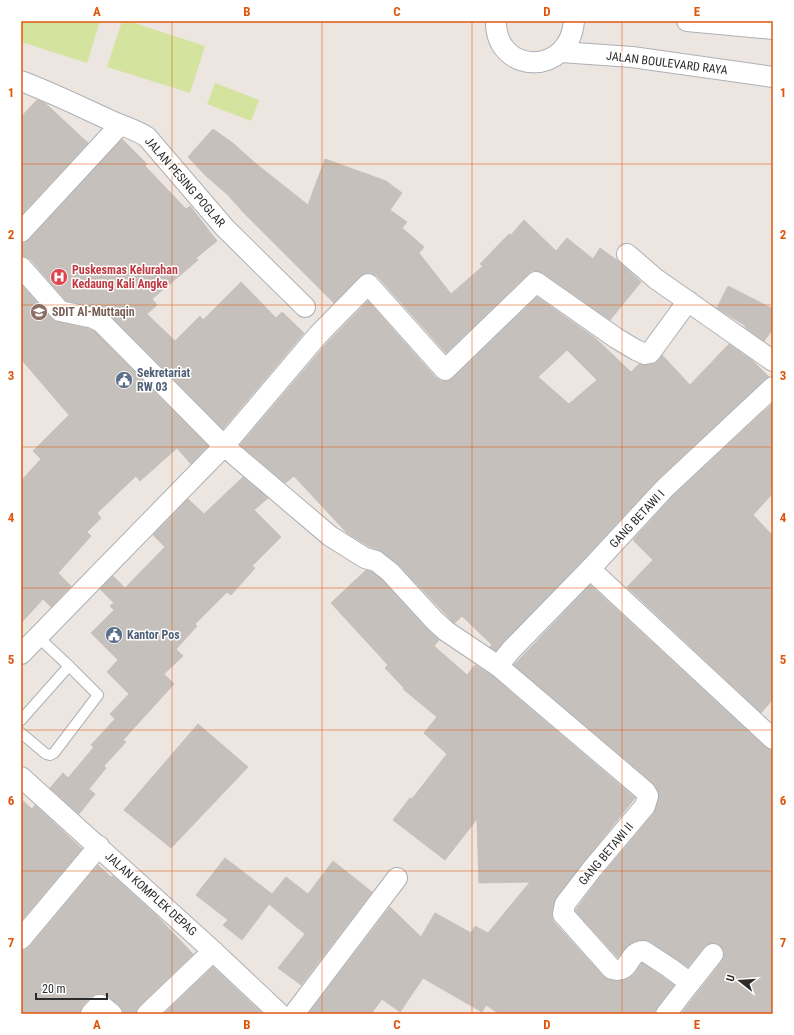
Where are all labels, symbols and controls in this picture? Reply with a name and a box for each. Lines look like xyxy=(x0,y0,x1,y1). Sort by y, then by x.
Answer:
text: A xyxy=(93,4,101,19)
text: B xyxy=(243,4,251,19)
text: C xyxy=(393,4,401,19)
text: D xyxy=(543,4,551,19)
text: E xyxy=(694,4,701,19)
street label: JALAN BOULEVARD RAYA xyxy=(605,49,729,77)
text: 1 xyxy=(8,85,14,100)
text: 1 xyxy=(780,85,786,100)
street label: JALAN PESING POGLAR xyxy=(142,134,228,230)
text: 2 xyxy=(8,227,15,242)
text: 2 xyxy=(780,227,787,242)
place label: Puskesmas Kelurahan Kedaung Kali Angke xyxy=(72,263,178,291)
hospital icon: Puskesmas Kelurahan Kedaung Kali Angke xyxy=(49,267,69,287)
school or university icon: SDIT Al-Muttaqin xyxy=(29,302,49,322)
place label: SDIT Al-Muttaqin xyxy=(52,305,135,319)
place label: Sekretariat RW 03 xyxy=(137,366,191,394)
text: 3 xyxy=(8,368,14,383)
text: 3 xyxy=(780,368,786,383)
public building icon: Sekretariat RW 03 xyxy=(114,370,134,390)
street label: GANG BETAWI I xyxy=(607,487,667,551)
text: 4 xyxy=(8,510,15,525)
text: 4 xyxy=(780,510,787,525)
public building icon: Kantor Pos xyxy=(104,625,124,645)
place label: Kantor Pos xyxy=(127,628,180,642)
text: 5 xyxy=(8,652,15,667)
text: 5 xyxy=(780,652,787,667)
text: 6 xyxy=(8,793,15,808)
text: 6 xyxy=(780,793,787,808)
street label: GANG BETAWI II xyxy=(576,820,636,888)
street label: JALAN KOMPLEK DEPAG xyxy=(102,849,200,939)
text: 7 xyxy=(8,935,15,950)
text: 7 xyxy=(780,935,787,950)
north arrow xyxy=(720,961,760,1001)
text: U xyxy=(724,973,738,983)
scale bar xyxy=(36,975,107,1001)
text: 20 m xyxy=(42,982,66,996)
text: A xyxy=(93,1017,101,1032)
text: B xyxy=(243,1017,251,1032)
text: C xyxy=(393,1017,401,1032)
text: D xyxy=(543,1017,551,1032)
text: E xyxy=(694,1017,701,1032)

